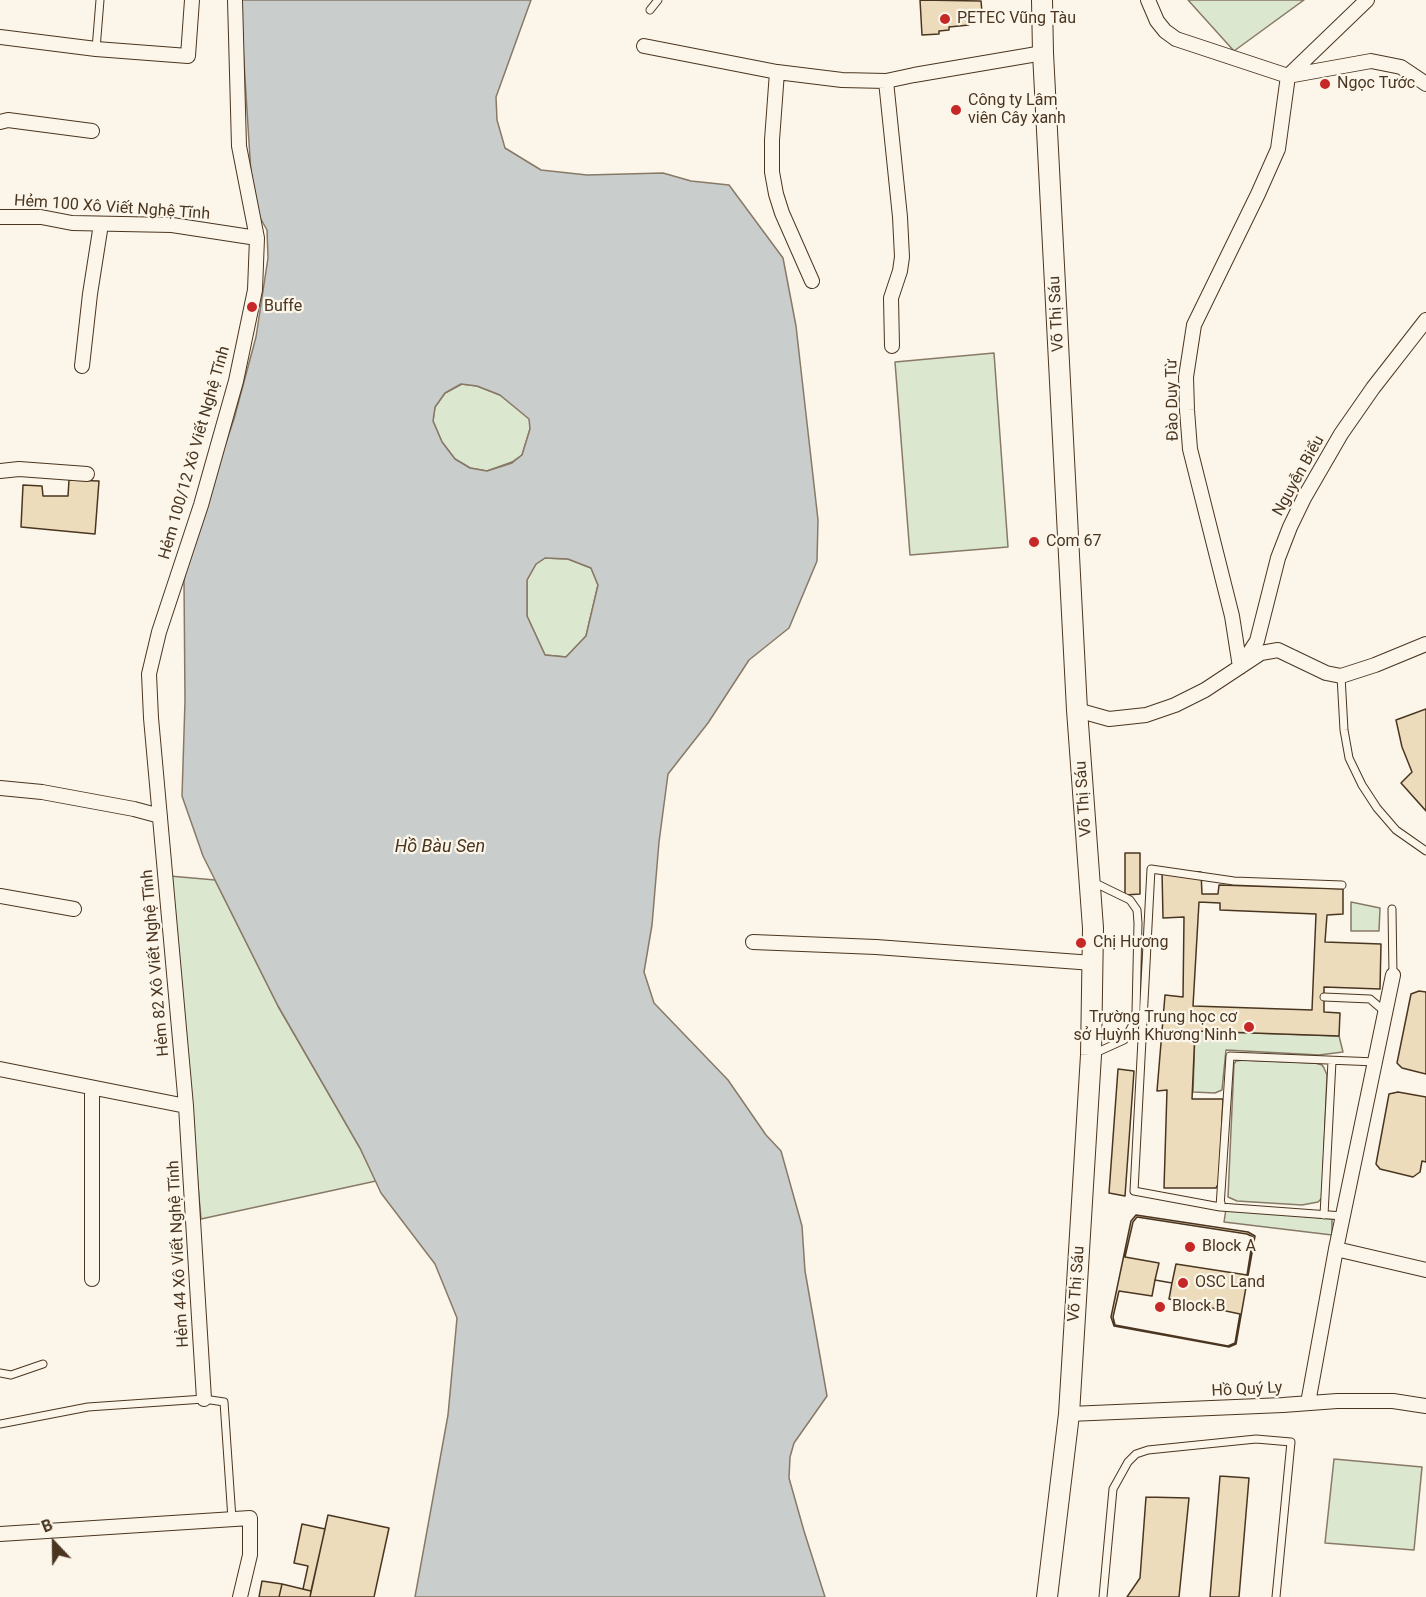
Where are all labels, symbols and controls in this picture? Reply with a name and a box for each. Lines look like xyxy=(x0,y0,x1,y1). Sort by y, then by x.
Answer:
place label: PETEC Vũng Tàu xyxy=(957,9,1076,29)
marker: PETEC Vũng Tàu xyxy=(938,12,952,26)
place label: Ngọc Tước xyxy=(1337,74,1415,94)
marker: Ngọc Tước xyxy=(1318,77,1332,91)
place label: Công ty Lâm viên Cây xanh xyxy=(968,91,1066,129)
marker: Công ty Lâm viên Cây xanh xyxy=(949,103,963,117)
street label: Hẻm 100 Xô Viết Nghệ Tĩnh xyxy=(13,192,211,224)
street label: Võ Thị Sáu xyxy=(1045,275,1069,353)
place label: Buffe xyxy=(264,297,302,317)
marker: Buffe xyxy=(245,300,259,314)
street label: Hẻm 100/12 Xô Viết Nghệ Tĩnh xyxy=(155,344,235,562)
street label: Đào Duy Từ xyxy=(1163,359,1183,441)
street label: Nguyễn Biểu xyxy=(1269,432,1329,520)
place label: Com 67 xyxy=(1046,532,1102,552)
marker: Com 67 xyxy=(1027,535,1041,549)
street label: Võ Thị Sáu xyxy=(1072,760,1096,838)
water label: Hồ Bàu Sen xyxy=(395,836,485,858)
street label: Hẻm 82 Xô Viết Nghệ Tĩnh xyxy=(138,869,174,1057)
place label: Chị Hương xyxy=(1093,933,1168,953)
marker: Chị Hương xyxy=(1074,936,1088,950)
place label: Trường Trung học cơ sở Huỳnh Khương Ninh xyxy=(1074,1008,1237,1046)
marker: Trường Trung học cơ sở Huỳnh Khương Ninh xyxy=(1242,1020,1256,1034)
street label: Hẻm 44 Xô Viết Nghệ Tĩnh xyxy=(165,1160,193,1348)
place label: Block A xyxy=(1202,1237,1256,1257)
marker: Block A xyxy=(1183,1240,1197,1254)
street label: Võ Thị Sáu xyxy=(1065,1245,1089,1323)
place label: OSC Land xyxy=(1195,1273,1265,1293)
marker: OSC Land xyxy=(1176,1276,1190,1290)
place label: Block B xyxy=(1172,1297,1225,1317)
marker: Block B xyxy=(1153,1300,1167,1314)
street label: Hồ Quý Ly xyxy=(1211,1379,1283,1401)
north arrow xyxy=(24,1513,84,1573)
text: B xyxy=(39,1515,55,1537)

